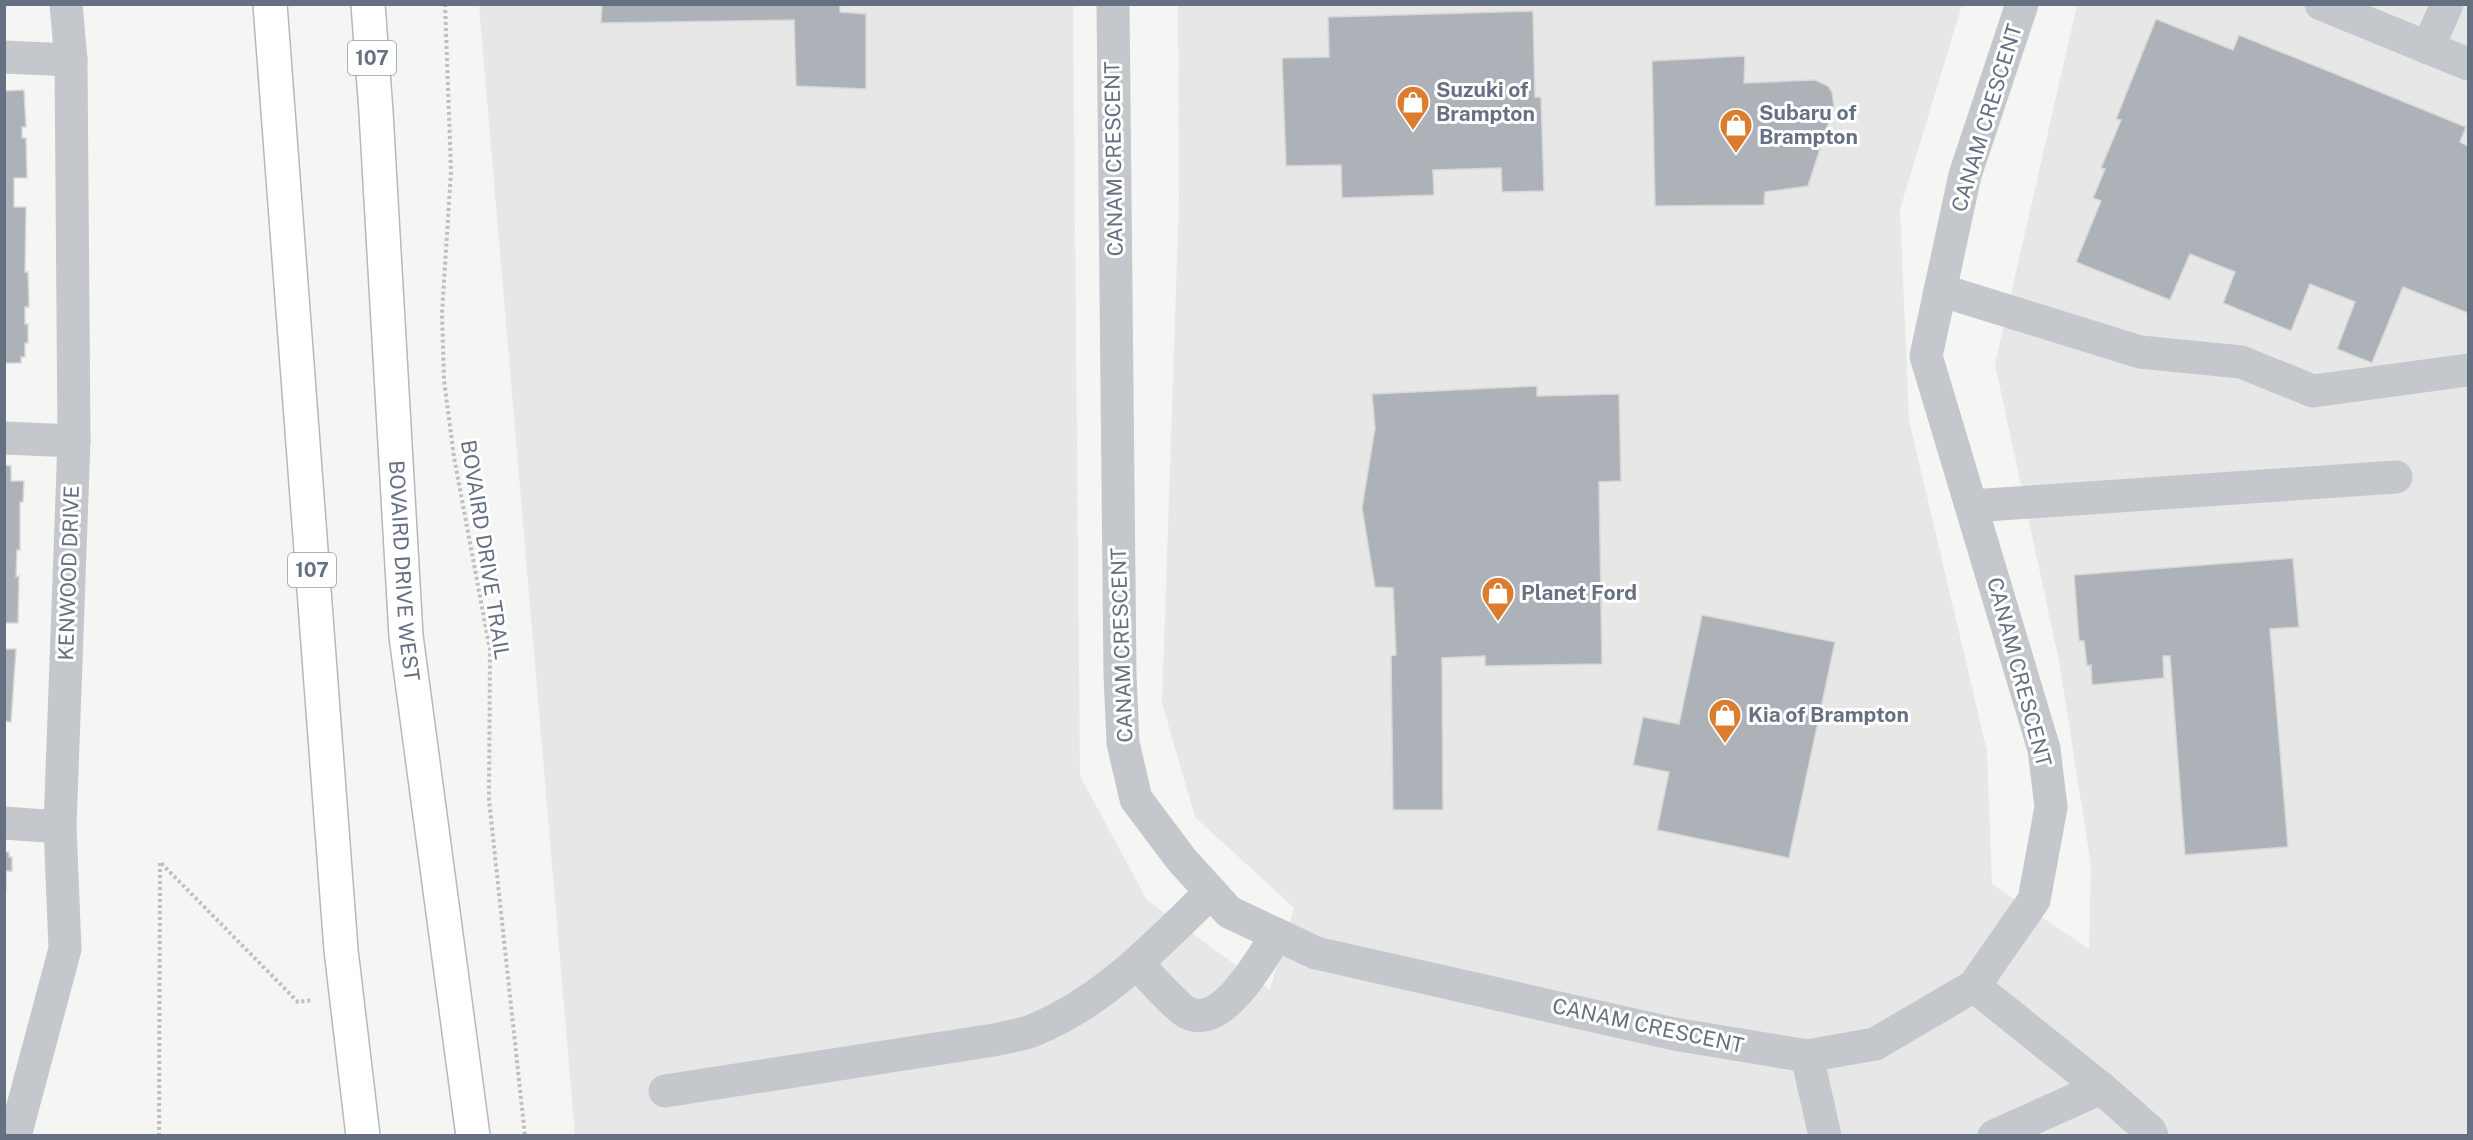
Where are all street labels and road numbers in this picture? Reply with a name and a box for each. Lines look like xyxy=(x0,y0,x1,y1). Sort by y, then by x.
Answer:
street label: CANAM CRESCENT xyxy=(1946,21,2027,215)
road number: 107 xyxy=(348,41,396,75)
street label: CANAM CRESCENT xyxy=(1099,61,1128,257)
street label: BOVAIRD DRIVE TRAIL xyxy=(456,438,515,662)
street label: BOVAIRD DRIVE WEST xyxy=(384,460,425,683)
street label: KENWOOD DRIVE xyxy=(53,485,84,661)
street label: CANAM CRESCENT xyxy=(1106,547,1137,743)
road number: 107 xyxy=(288,553,336,587)
street label: CANAM CRESCENT xyxy=(1982,574,2057,769)
street label: CANAM CRESCENT xyxy=(1550,993,1746,1058)

